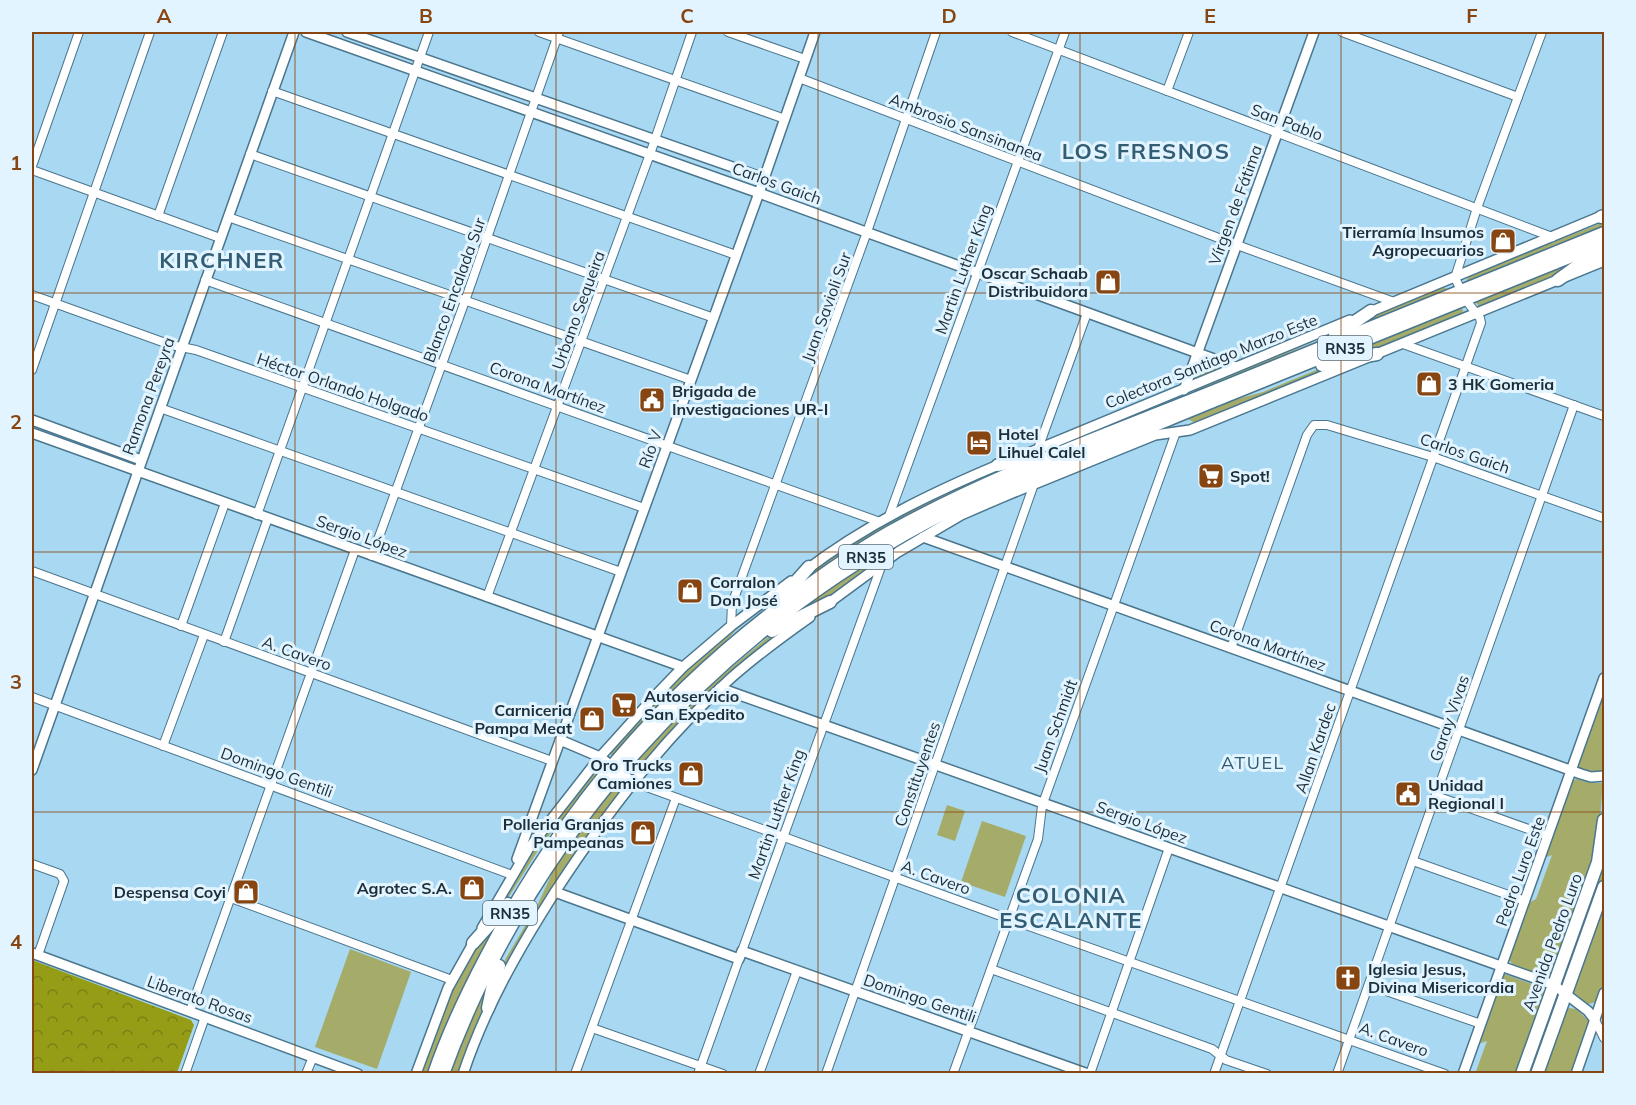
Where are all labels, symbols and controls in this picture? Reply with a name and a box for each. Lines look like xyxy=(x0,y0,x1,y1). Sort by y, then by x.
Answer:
text: A xyxy=(157,3,172,28)
text: B xyxy=(419,3,433,28)
text: C xyxy=(680,3,694,28)
text: D xyxy=(941,3,957,28)
text: E xyxy=(1204,3,1216,28)
text: F xyxy=(1466,3,1478,28)
street label: Ambrosio Sansinanea xyxy=(886,89,1046,165)
street label: San Pablo xyxy=(1248,99,1326,145)
district label: LOS FRESNOS xyxy=(1062,137,1230,165)
street label: Vírgen de Fátima xyxy=(1204,142,1266,268)
text: 1 xyxy=(10,150,22,175)
street label: Carlos Gaich xyxy=(730,158,824,208)
street label: Martin Luther King xyxy=(930,201,996,337)
street label: Blanco Encalada Sur xyxy=(418,215,490,365)
place label: Tierramía Insumos Agropecuarios xyxy=(1342,222,1484,260)
shop icon: Tierramía Insumos Agropecuarios xyxy=(1488,226,1518,256)
district label: KIRCHNER xyxy=(159,246,285,274)
street label: Urbano Sequeira xyxy=(547,248,609,372)
street label: Juan Savioli Sur xyxy=(797,249,855,365)
place label: Oscar Schaab Distribuidora xyxy=(981,263,1088,301)
shop icon: Oscar Schaab Distribuidora xyxy=(1093,267,1123,297)
street label: Colectora Santiago Marzo Este xyxy=(1102,309,1320,413)
street label: Ramona Pereyra xyxy=(117,334,179,458)
road number: RN35 xyxy=(1318,336,1372,360)
street label: Héctor Orlando Holgado xyxy=(254,348,432,426)
street label: Corona Martínez xyxy=(487,357,609,417)
shop icon: 3 HK Gomeria xyxy=(1414,369,1444,399)
place label: 3 HK Gomeria xyxy=(1448,374,1554,394)
place label: Brigada de Investigaciones UR-I xyxy=(672,381,828,419)
public building icon: Brigada de Investigaciones UR-I xyxy=(637,385,667,415)
text: 2 xyxy=(10,409,22,434)
place label: Hotel Lihuel Calel xyxy=(998,424,1085,462)
street label: Río V xyxy=(634,426,666,471)
hotel icon: Hotel Lihuel Calel xyxy=(964,428,994,458)
street label: Carlos Gaich xyxy=(1418,428,1512,478)
supermarket icon: Spot! xyxy=(1196,461,1226,491)
place label: Spot! xyxy=(1230,466,1270,486)
street label: Sergio López xyxy=(314,510,410,562)
road number: RN35 xyxy=(839,545,893,569)
place label: Corralon Don José xyxy=(710,572,778,610)
shop icon: Corralon Don José xyxy=(675,576,705,606)
street label: Corona Martínez xyxy=(1207,615,1329,675)
street label: A. Cavero xyxy=(260,631,334,675)
text: 3 xyxy=(10,669,22,694)
street label: Garay Vivas xyxy=(1425,672,1473,764)
street label: Juan Schmidt xyxy=(1029,676,1081,775)
place label: Autoservicio San Expedito xyxy=(644,686,745,724)
supermarket icon: Autoservicio San Expedito xyxy=(609,690,639,720)
place label: Carniceria Pampa Meat xyxy=(475,700,572,738)
street label: Allan Kardec xyxy=(1290,700,1340,796)
shop icon: Carniceria Pampa Meat xyxy=(577,704,607,734)
street label: Constituyentes xyxy=(890,719,944,829)
street label: Domingo Gentili xyxy=(218,742,336,802)
street label: Martin Luther King xyxy=(743,746,809,882)
district label: ATUEL xyxy=(1221,751,1285,774)
place label: Oro Trucks Camiones xyxy=(590,755,672,793)
shop icon: Oro Trucks Camiones xyxy=(676,759,706,789)
place label: Unidad Regional I xyxy=(1428,775,1504,813)
public building icon: Unidad Regional I xyxy=(1393,779,1423,809)
street label: Sergio López xyxy=(1094,796,1190,848)
street label: Pedro Luro Este xyxy=(1491,813,1549,929)
place label: Polleria Granjas Pampeanas xyxy=(503,814,624,852)
shop icon: Polleria Granjas Pampeanas xyxy=(628,818,658,848)
street label: A. Cavero xyxy=(899,855,973,899)
street label: Avenida Pedro Luro xyxy=(1518,870,1586,1014)
shop icon: Agrotec S.A. xyxy=(457,873,487,903)
shop icon: Despensa Coyi xyxy=(231,877,261,907)
place label: Agrotec S.A. xyxy=(357,878,452,898)
district label: COLONIA ESCALANTE xyxy=(999,881,1143,934)
place label: Despensa Coyi xyxy=(114,882,226,902)
road number: RN35 xyxy=(483,901,537,925)
text: 4 xyxy=(10,929,22,954)
place label: Iglesia Jesus, Divina Misericordia xyxy=(1368,959,1514,997)
church icon: Iglesia Jesus, Divina Misericordia xyxy=(1333,963,1363,993)
street label: Domingo Gentili xyxy=(861,969,979,1027)
street label: Liberato Rosas xyxy=(145,971,255,1027)
street label: A. Cavero xyxy=(1357,1017,1431,1061)

